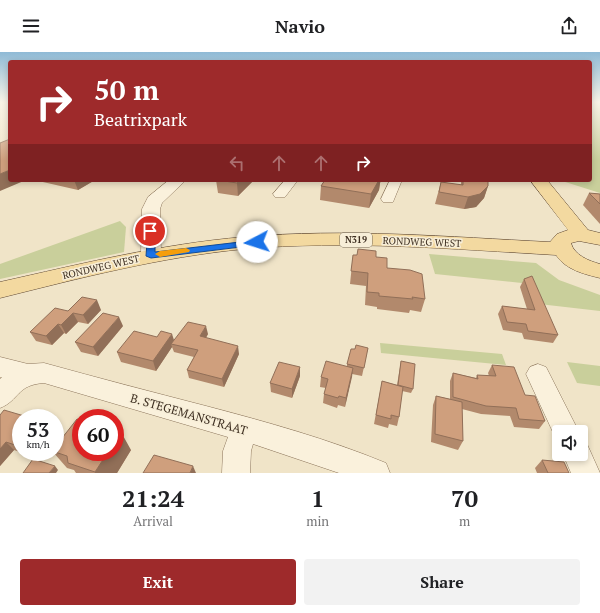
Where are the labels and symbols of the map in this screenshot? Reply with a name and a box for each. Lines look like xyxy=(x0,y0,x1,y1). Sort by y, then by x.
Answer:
pin xyxy=(133,214,167,248)
position arrow xyxy=(236,221,278,263)
road number: N319 xyxy=(340,233,372,247)
street label: RONDWEG WEST xyxy=(382,234,462,250)
street label: RONDWEG WEST xyxy=(61,252,141,282)
street label: B. STEGEMANSTRAAT xyxy=(129,390,250,438)
speed limit sign: 60 xyxy=(72,409,124,461)

